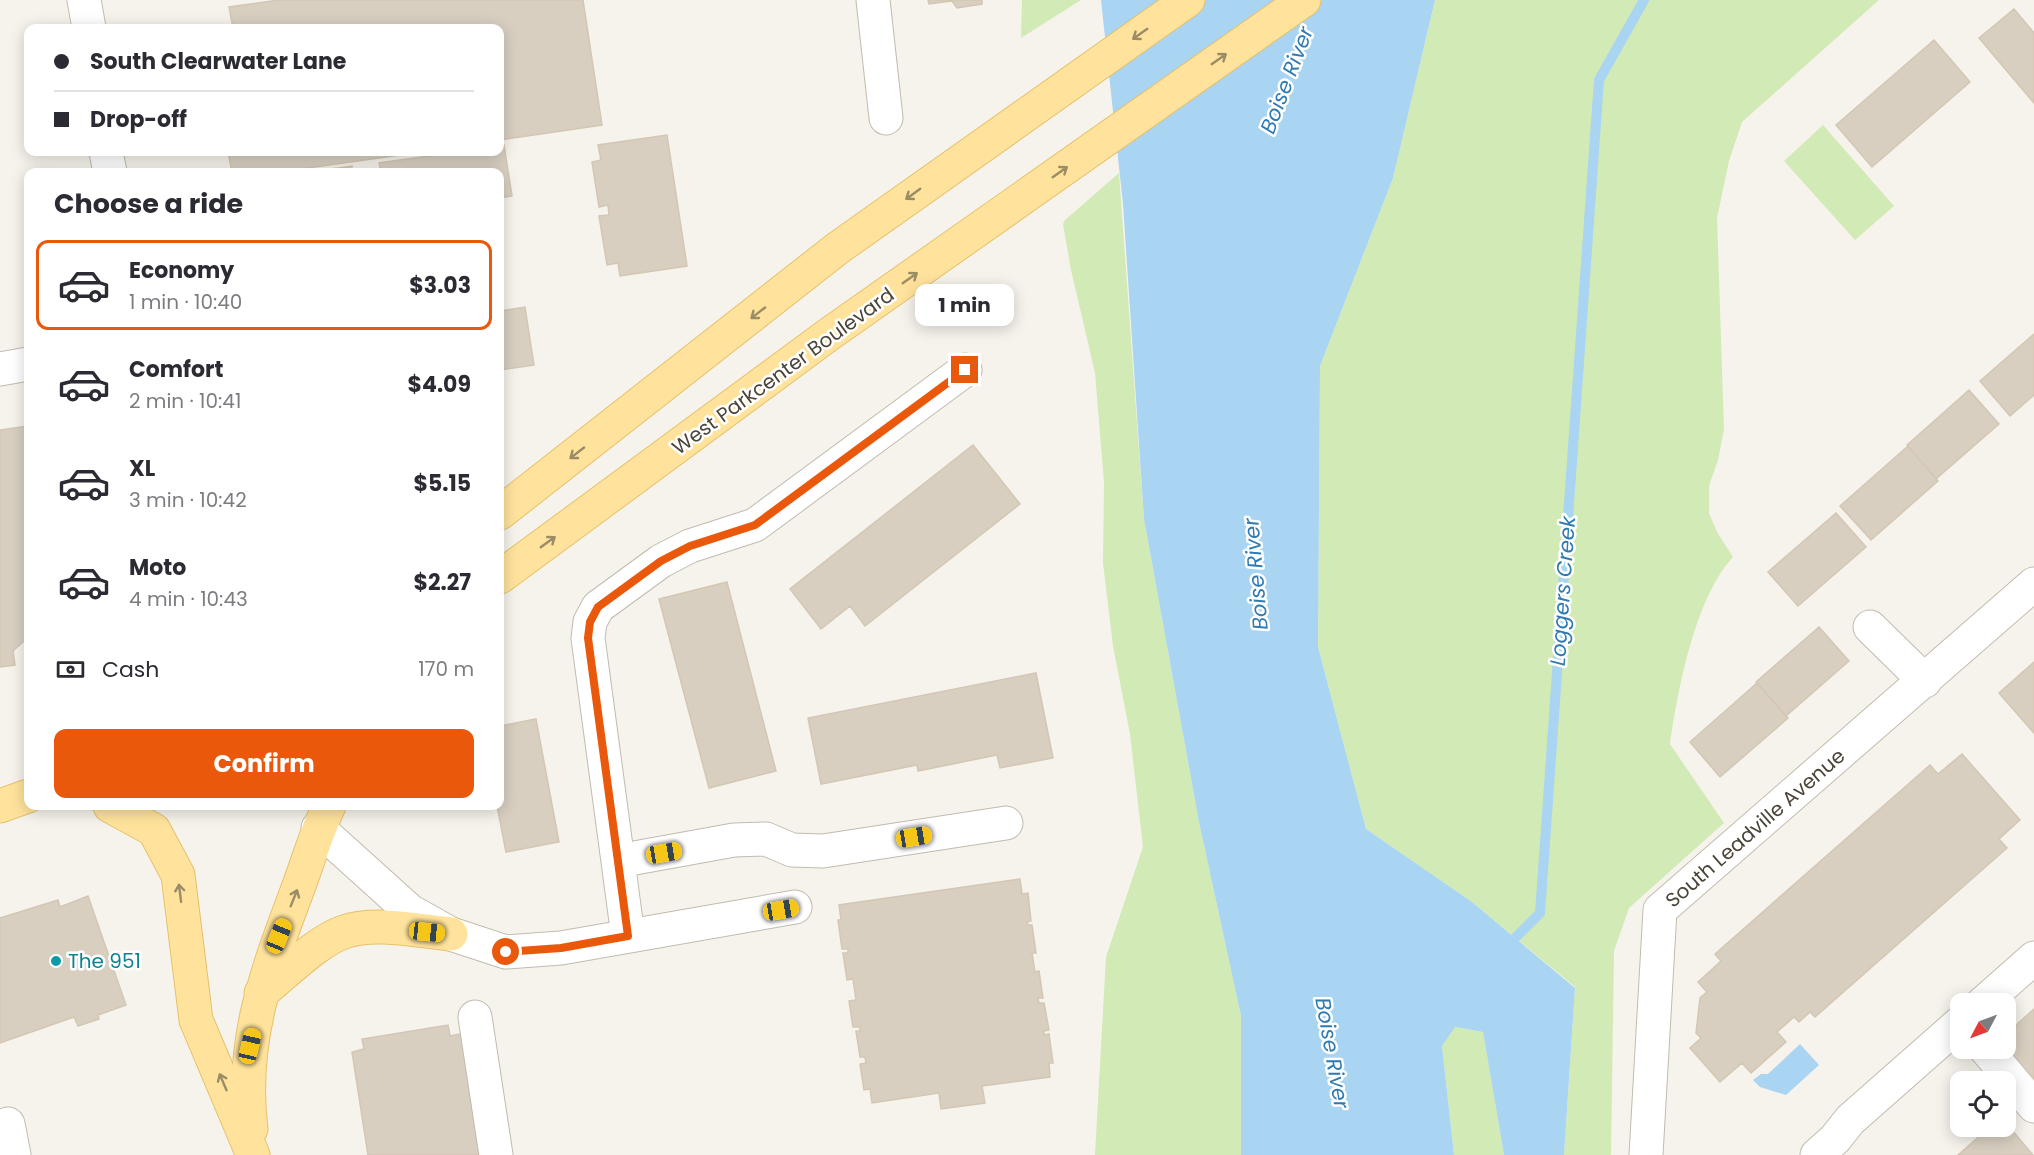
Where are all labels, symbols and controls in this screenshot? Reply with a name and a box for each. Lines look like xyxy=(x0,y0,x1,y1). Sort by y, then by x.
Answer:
water label: Boise River xyxy=(1253,21,1321,137)
one-way arrow xyxy=(1132,28,1148,40)
text: South Clearwater Lane xyxy=(90,46,346,77)
one-way arrow xyxy=(1211,53,1227,66)
text: Drop-off xyxy=(90,104,187,135)
one-way arrow xyxy=(1051,166,1068,178)
text: Choose a ride xyxy=(54,185,243,222)
one-way arrow xyxy=(905,188,921,200)
text: Economy xyxy=(129,255,234,286)
icon: car xyxy=(57,258,111,312)
text: $3.03 xyxy=(409,270,471,301)
one-way arrow xyxy=(902,272,918,284)
street label: West Parkcenter Boulevard xyxy=(666,281,900,461)
callout: 1 min xyxy=(916,283,1014,325)
text: 1 min · 10:40 xyxy=(129,288,242,316)
text: 1 min xyxy=(938,291,991,319)
one-way arrow xyxy=(750,306,766,319)
text: Comfort xyxy=(129,354,223,385)
route end xyxy=(951,356,978,383)
icon: car xyxy=(57,357,111,411)
text: $4.09 xyxy=(408,369,471,400)
text: 2 min · 10:41 xyxy=(129,387,241,415)
one-way arrow xyxy=(570,447,586,460)
text: XL xyxy=(129,453,155,484)
icon: car xyxy=(57,456,111,510)
text: $5.15 xyxy=(413,468,471,499)
text: 3 min · 10:42 xyxy=(129,486,247,514)
water label: Loggers Creek xyxy=(1543,514,1582,667)
water label: Boise River xyxy=(1236,516,1275,631)
one-way arrow xyxy=(539,536,555,548)
text: Moto xyxy=(129,552,186,583)
icon: car xyxy=(57,555,111,609)
text: $2.27 xyxy=(413,567,471,598)
text: 4 min · 10:43 xyxy=(129,585,248,613)
icon: cash xyxy=(54,653,87,686)
text: Cash xyxy=(102,654,159,685)
text: 170 m xyxy=(418,655,474,683)
button: Confirm xyxy=(54,729,474,798)
street label: South Leadville Avenue xyxy=(1659,742,1851,914)
car xyxy=(895,825,933,849)
car xyxy=(645,841,683,865)
one-way arrow xyxy=(174,884,185,903)
one-way arrow xyxy=(289,889,300,908)
car xyxy=(762,898,800,922)
car xyxy=(264,916,294,956)
car xyxy=(408,921,446,943)
route start xyxy=(492,938,519,965)
place label: The 951 xyxy=(68,947,141,975)
marker: The 951 xyxy=(49,954,63,968)
north arrow xyxy=(1950,993,2016,1059)
map controls xyxy=(1950,993,2016,1137)
water label: Boise River xyxy=(1308,995,1357,1112)
car xyxy=(237,1026,263,1066)
button: locate xyxy=(1950,1071,2016,1137)
one-way arrow xyxy=(216,1073,228,1091)

